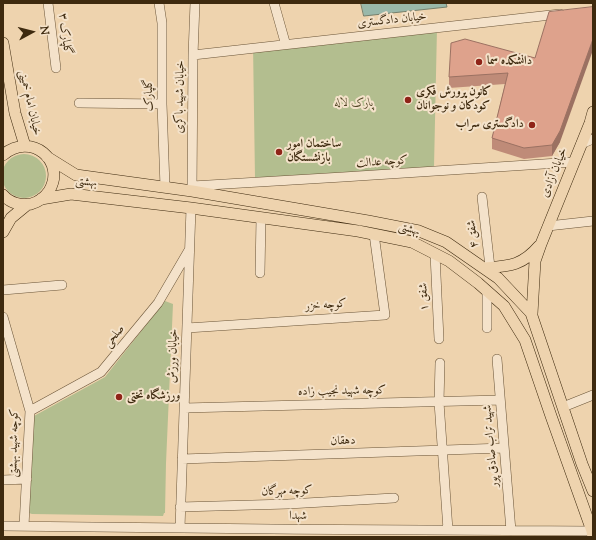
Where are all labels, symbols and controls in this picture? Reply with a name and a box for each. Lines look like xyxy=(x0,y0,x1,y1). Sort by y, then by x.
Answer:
street label: خیابان دادگستری xyxy=(357,10,427,32)
north arrow xyxy=(12,12,52,52)
street label: گلپارک ۳ xyxy=(54,12,74,56)
text: N xyxy=(35,25,52,36)
place label: دانشکده سما xyxy=(487,55,532,69)
marker: دانشکده سما xyxy=(474,57,484,67)
street label: خیابان شهید باکری xyxy=(173,60,189,134)
street label: خیابان امام خمینی xyxy=(15,69,43,137)
street label: گلپارک xyxy=(143,79,157,111)
place label: کانون پرورش فکری کودکان و نوجوانان xyxy=(416,86,492,114)
marker: کانون پرورش فکری کودکان و نوجوانان xyxy=(403,95,413,105)
park label: پارک لاله xyxy=(334,97,374,111)
place label: دادگستری سراب xyxy=(455,118,524,132)
marker: دادگستری سراب xyxy=(527,120,537,130)
place label: ساختمان امور بازنشستگان xyxy=(287,138,341,166)
street label: خیابان آزادی xyxy=(538,146,572,200)
marker: ساختمان امور بازنشستگان xyxy=(274,147,284,157)
street label: کوچه عدالت xyxy=(356,154,408,172)
street label: بهشتی xyxy=(74,175,98,191)
street label: شفق ۴ xyxy=(465,219,483,249)
street label: بهشتی xyxy=(396,220,422,240)
street label: شفق ۱ xyxy=(417,283,433,311)
street label: کوچه خزر xyxy=(305,297,347,315)
street label: صلحی xyxy=(102,323,128,351)
street label: خیابان ورزش xyxy=(166,329,182,383)
street label: کوچه شهید نجیب زاده xyxy=(298,384,386,400)
place label: ورزشگاه تختی xyxy=(127,390,180,404)
marker: ورزشگاه تختی xyxy=(114,392,124,402)
street label: شهید تراب صادق پور xyxy=(481,404,503,488)
street label: کوچه شهید بهشتی xyxy=(7,408,23,478)
street label: دهقان xyxy=(330,434,356,450)
street label: کوچه مهرگان xyxy=(261,484,313,500)
street label: شهدا xyxy=(289,510,307,524)

